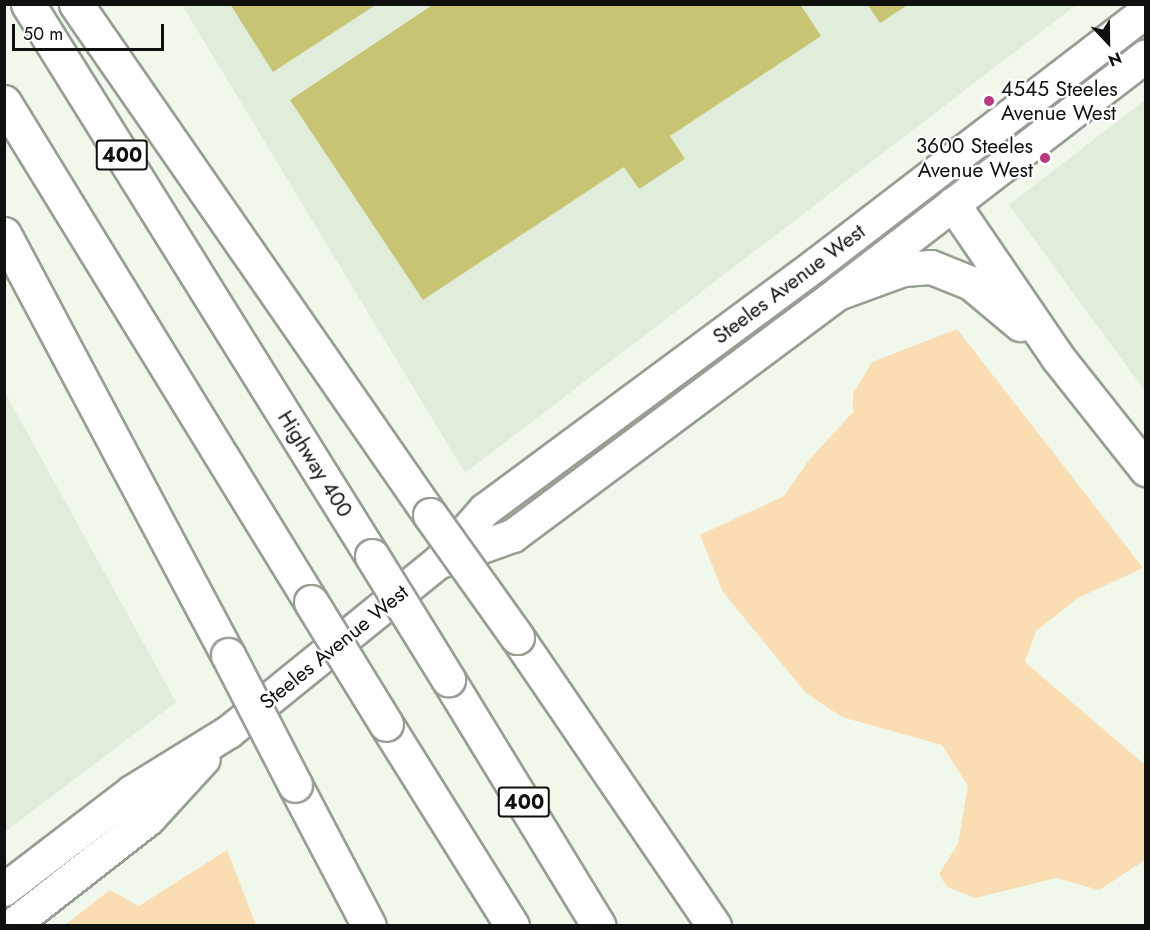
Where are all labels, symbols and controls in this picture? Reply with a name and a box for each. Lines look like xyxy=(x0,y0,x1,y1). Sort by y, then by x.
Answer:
scale bar xyxy=(15,12,166,50)
north arrow xyxy=(1078,12,1138,72)
text: 50 m xyxy=(23,21,63,47)
text: N xyxy=(1105,46,1125,72)
place label: 4545 Steeles Avenue West xyxy=(1001,76,1118,126)
marker: 4545 Steeles Avenue West xyxy=(982,94,996,108)
place label: 3600 Steeles Avenue West xyxy=(916,133,1033,183)
road number: 400 xyxy=(95,138,149,172)
marker: 3600 Steeles Avenue West xyxy=(1038,151,1052,165)
street label: Steeles Avenue West xyxy=(708,219,870,349)
street label: Highway 400 xyxy=(272,406,358,522)
street label: Steeles Avenue West xyxy=(255,579,413,715)
road number: 400 xyxy=(497,785,551,819)

